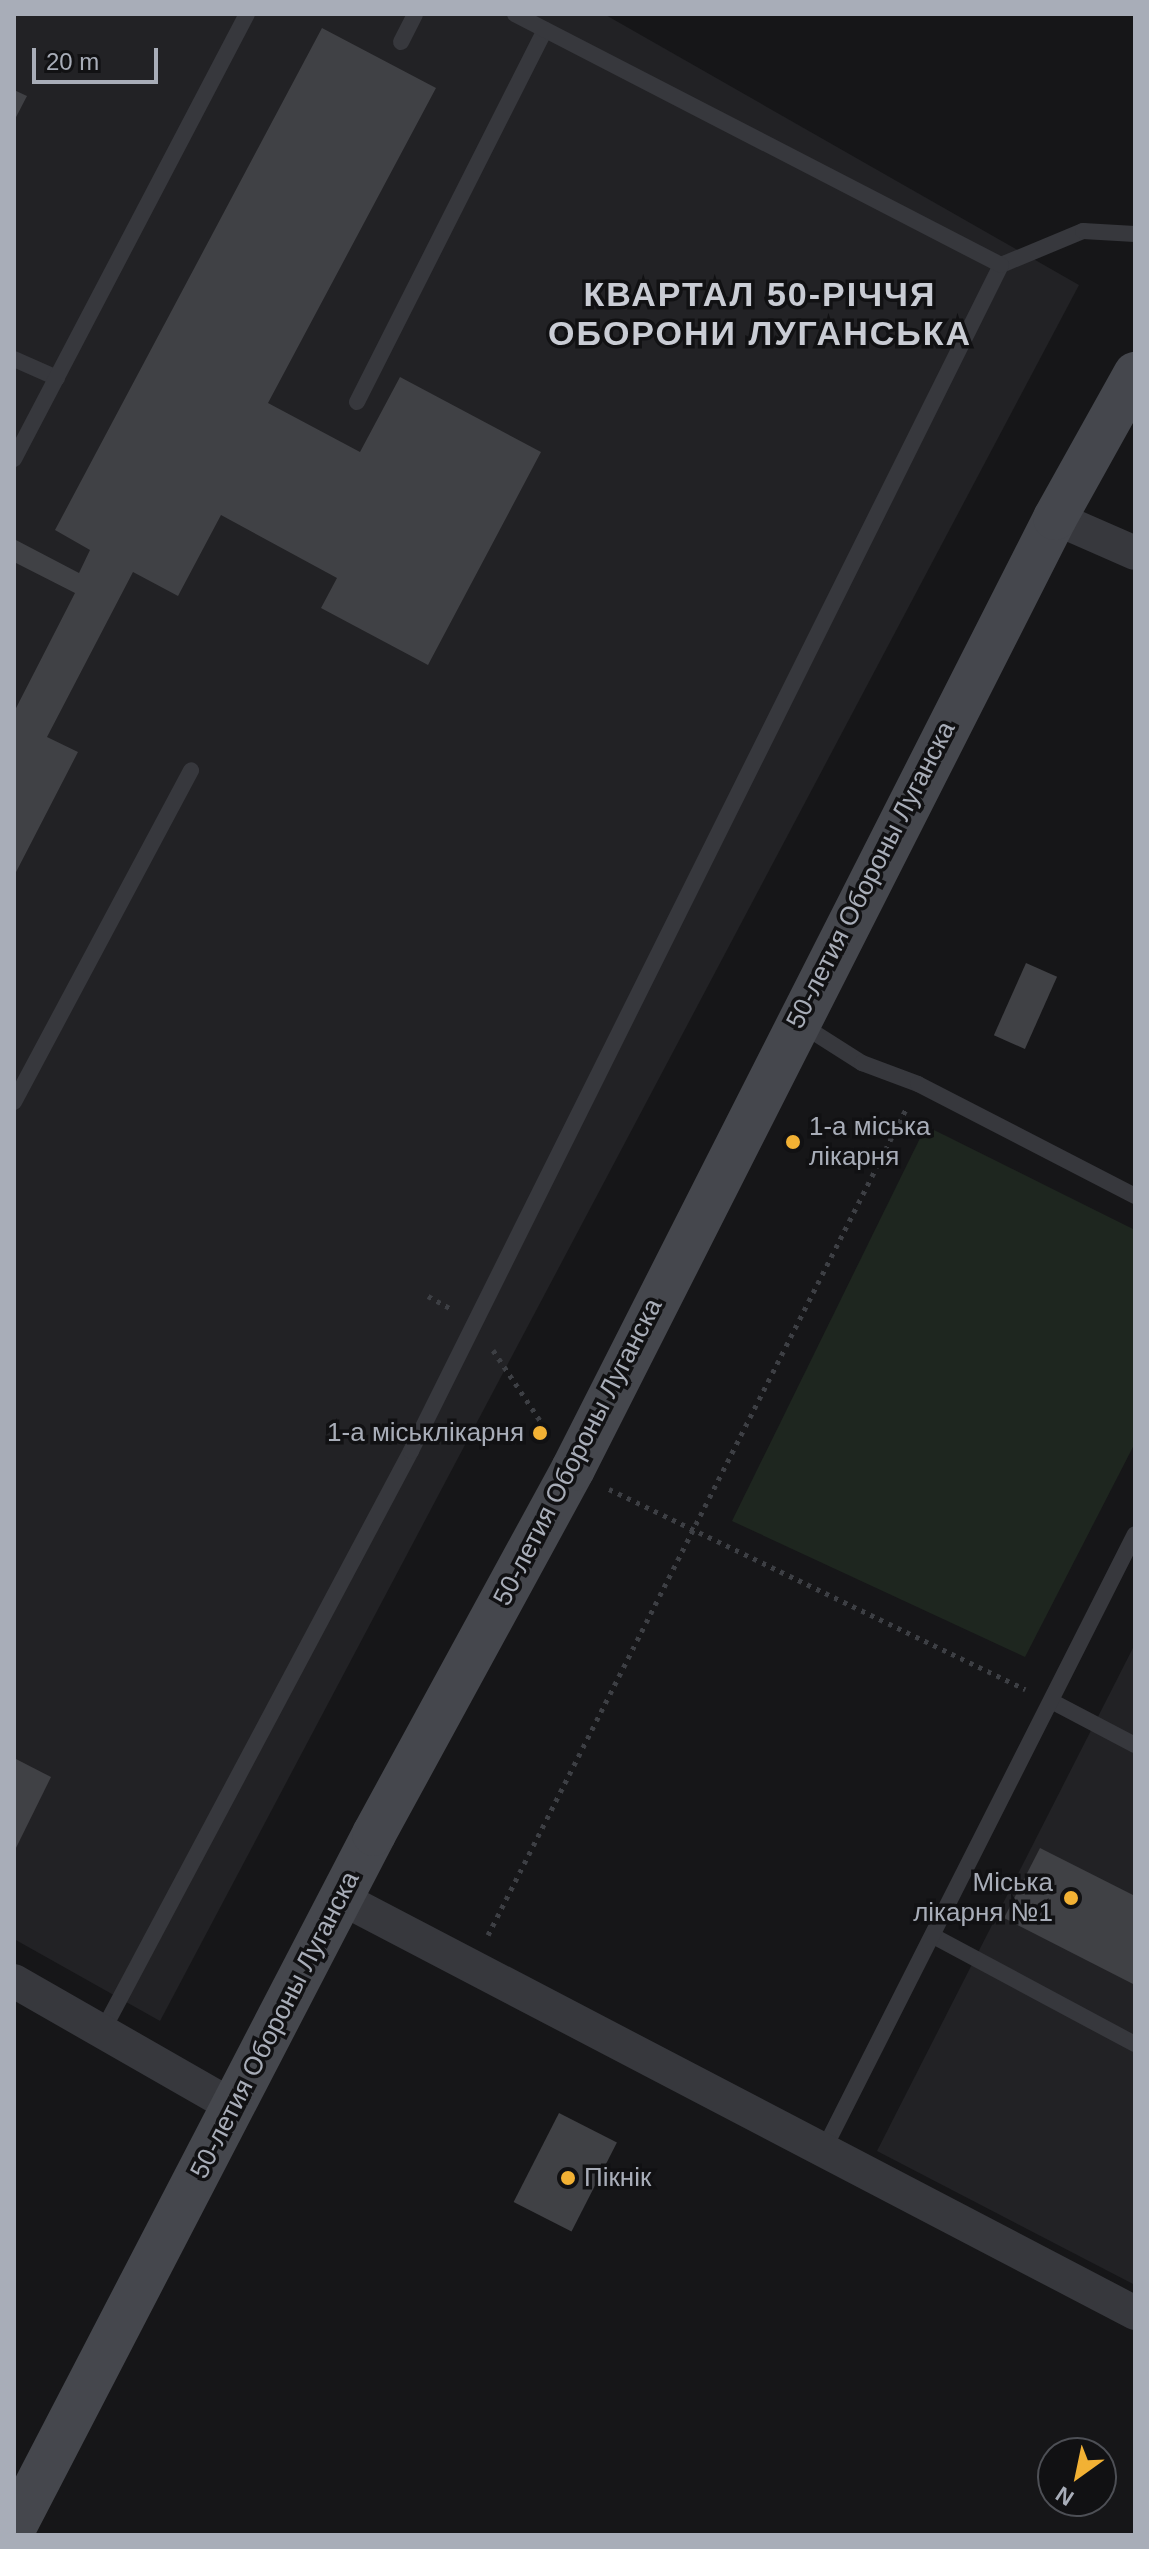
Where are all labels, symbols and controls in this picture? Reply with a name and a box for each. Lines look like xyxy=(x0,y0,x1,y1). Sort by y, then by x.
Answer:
scale bar xyxy=(36,32,162,82)
text: 20 m xyxy=(46,48,99,75)
district label: КВАРТАЛ 50-РІЧЧЯ ОБОРОНИ ЛУГАНСЬКА xyxy=(548,274,972,354)
street label: 50-летия Обороны Луганска xyxy=(780,716,962,1034)
place label: 1-а міська лікарня xyxy=(809,1111,930,1172)
marker: 1-а міська лікарня xyxy=(784,1133,802,1151)
street label: 50-летия Обороны Луганска xyxy=(487,1293,669,1611)
place label: 1-а міськлікарня xyxy=(327,1417,524,1449)
marker: 1-а міськлікарня xyxy=(531,1424,549,1442)
street label: 50-летия Обороны Луганска xyxy=(184,1866,366,2184)
place label: Міська лікарня №1 xyxy=(913,1867,1053,1928)
marker: Міська лікарня №1 xyxy=(1060,1887,1082,1909)
place label: Пікнік xyxy=(584,2162,651,2194)
marker: Пікнік xyxy=(559,2169,577,2187)
north arrow xyxy=(1037,2437,1117,2517)
text: N xyxy=(1051,2481,1078,2511)

